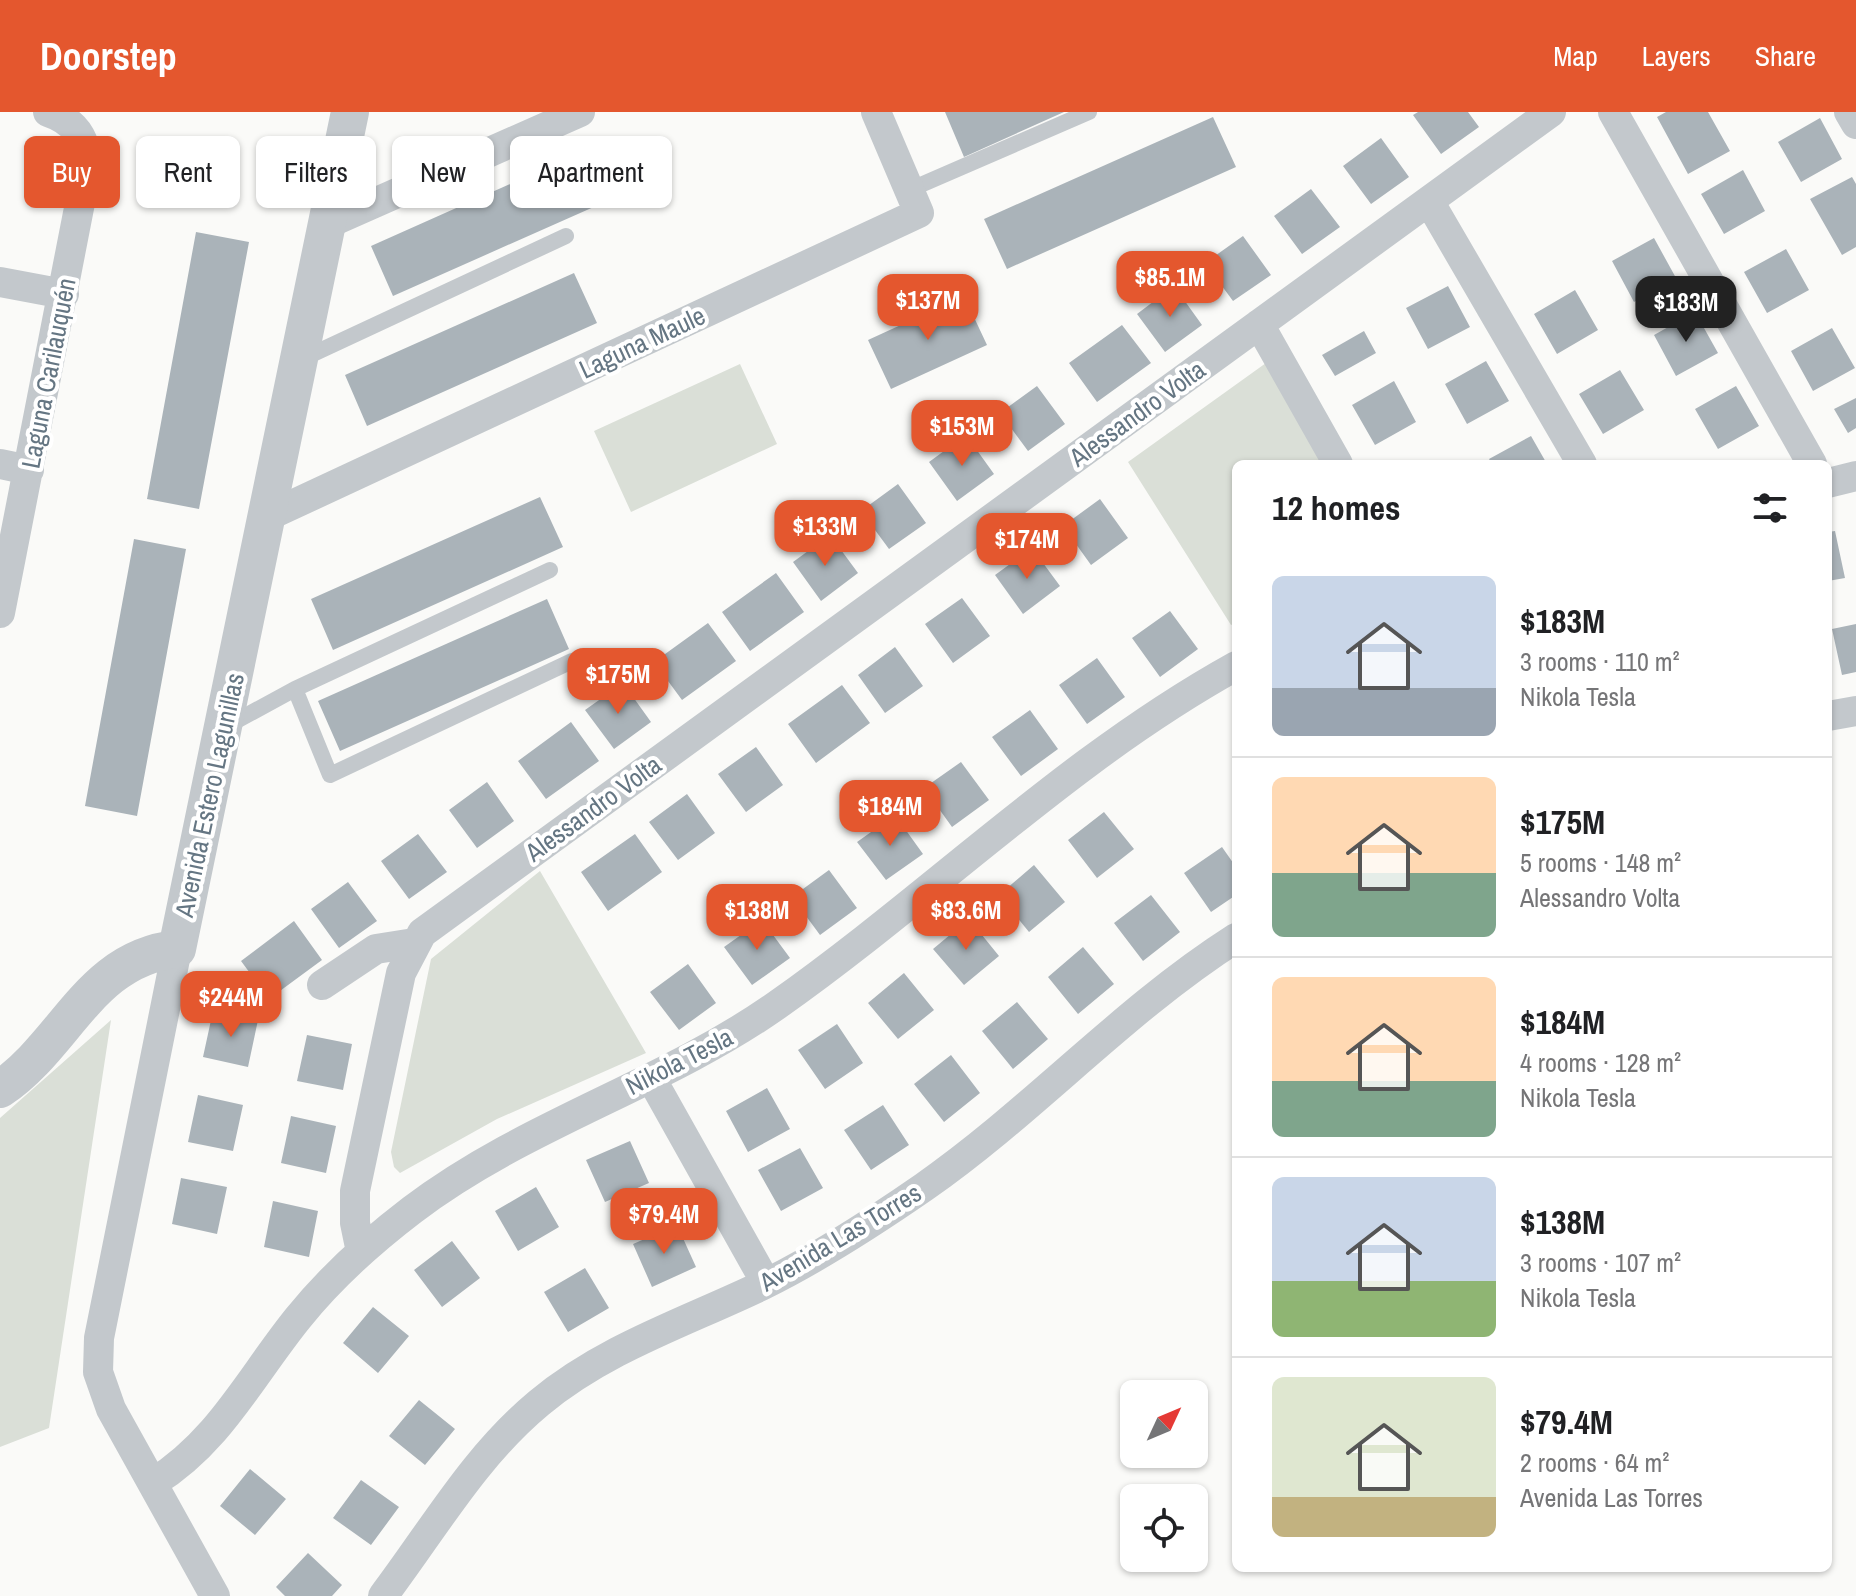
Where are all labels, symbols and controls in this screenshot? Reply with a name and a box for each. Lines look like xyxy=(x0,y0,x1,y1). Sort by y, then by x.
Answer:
text: Doorstep xyxy=(40,31,177,82)
text: Map xyxy=(1553,37,1598,75)
text: Layers xyxy=(1642,37,1711,75)
text: Share xyxy=(1755,37,1816,75)
chip: Buy xyxy=(24,136,120,208)
chip: Rent xyxy=(136,136,240,208)
chip: Filters xyxy=(256,136,376,208)
chip: New xyxy=(392,136,494,208)
chip: Apartment xyxy=(510,136,672,208)
pin: $85.1M xyxy=(1105,251,1235,319)
text: $85.1M xyxy=(1134,259,1206,294)
pin: $137M xyxy=(872,274,984,342)
street label: Laguna Carilauquén xyxy=(12,275,84,471)
pin: $183M xyxy=(1630,276,1742,344)
text: $137M xyxy=(895,282,961,317)
text: $183M xyxy=(1653,284,1719,319)
street label: Laguna Maule xyxy=(573,298,711,386)
street label: Alessandro Volta xyxy=(1061,352,1212,475)
pin: $153M xyxy=(906,400,1018,468)
text: $153M xyxy=(929,408,995,443)
text: 12 homes xyxy=(1272,485,1401,531)
icon: filters xyxy=(1748,486,1792,530)
pin: $133M xyxy=(769,500,881,568)
text: $133M xyxy=(792,508,858,543)
pin: $174M xyxy=(971,513,1083,581)
text: $174M xyxy=(994,521,1060,556)
text: $183M xyxy=(1520,598,1605,644)
icon: home xyxy=(1336,608,1432,704)
text: 3 rooms · 110 m² xyxy=(1520,644,1680,679)
pin: $175M xyxy=(562,648,674,716)
text: $175M xyxy=(585,656,651,691)
street label: Avenida Estero Lagunillas xyxy=(166,670,252,921)
text: Nikola Tesla xyxy=(1520,679,1636,714)
street label: Alessandro Volta xyxy=(517,747,668,870)
pin: $184M xyxy=(834,780,946,848)
text: $184M xyxy=(857,788,923,823)
text: $175M xyxy=(1520,799,1605,845)
icon: home xyxy=(1336,809,1432,905)
text: 5 rooms · 148 m² xyxy=(1520,845,1681,880)
text: Alessandro Volta xyxy=(1520,880,1680,915)
pin: $138M xyxy=(701,884,813,952)
pin: $83.6M xyxy=(901,884,1031,952)
text: $138M xyxy=(724,892,790,927)
text: $83.6M xyxy=(930,892,1002,927)
pin: $244M xyxy=(175,971,287,1039)
text: $244M xyxy=(198,979,264,1014)
text: $184M xyxy=(1520,999,1605,1045)
icon: home xyxy=(1336,1009,1432,1105)
street label: Nikola Tesla xyxy=(619,1019,739,1103)
text: 4 rooms · 128 m² xyxy=(1520,1045,1681,1080)
text: Nikola Tesla xyxy=(1520,1080,1636,1115)
street label: Avenida Las Torres xyxy=(752,1175,927,1300)
pin: $79.4M xyxy=(599,1188,729,1256)
text: $79.4M xyxy=(628,1196,700,1231)
text: $138M xyxy=(1520,1199,1605,1245)
icon: home xyxy=(1336,1209,1432,1305)
text: 3 rooms · 107 m² xyxy=(1520,1245,1681,1280)
text: Nikola Tesla xyxy=(1520,1280,1636,1315)
north arrow xyxy=(1120,1380,1208,1468)
map controls xyxy=(1120,1380,1208,1572)
text: $79.4M xyxy=(1520,1399,1613,1445)
icon: home xyxy=(1336,1409,1432,1505)
text: 2 rooms · 64 m² xyxy=(1520,1445,1669,1480)
text: Avenida Las Torres xyxy=(1520,1480,1703,1515)
button: locate xyxy=(1120,1484,1208,1572)

